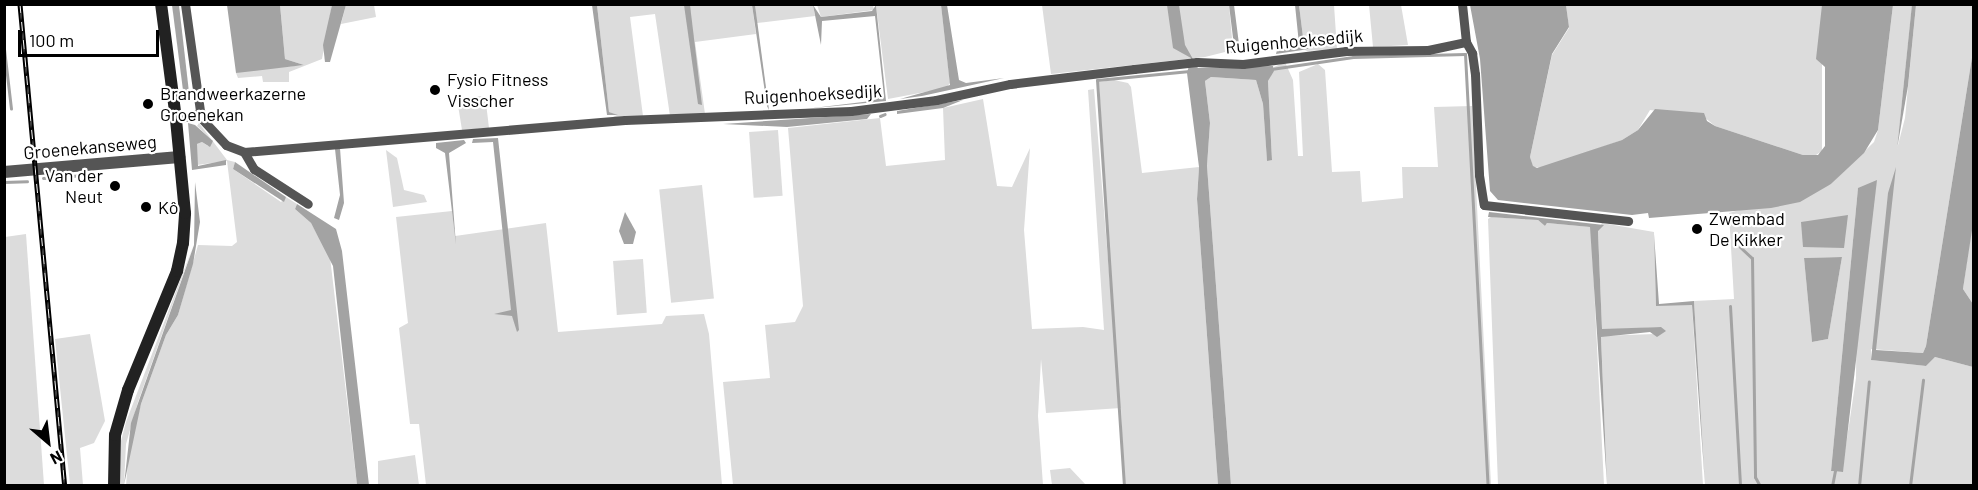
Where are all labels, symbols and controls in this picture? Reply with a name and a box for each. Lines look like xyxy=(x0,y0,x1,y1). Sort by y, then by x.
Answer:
scale bar xyxy=(21,18,162,56)
street label: Ruigenhoeksedijk xyxy=(1224,24,1364,58)
text: 100 m xyxy=(29,29,74,51)
place label: Fysio Fitness Visscher xyxy=(447,69,548,112)
street label: Ruigenhoeksedijk xyxy=(743,80,883,108)
place label: Brandweerkazerne Groenekan xyxy=(160,83,306,125)
marker: Fysio Fitness Visscher xyxy=(428,83,442,97)
marker: Brandweerkazerne Groenekan xyxy=(141,97,155,111)
street label: Groenekanseweg xyxy=(22,130,158,164)
place label: Van der Neut xyxy=(45,165,103,207)
marker: Van der Neut xyxy=(108,179,122,193)
place label: Kô xyxy=(158,196,178,218)
marker: Kô xyxy=(139,200,153,214)
place label: Zwembad De Kikker xyxy=(1709,208,1785,250)
marker: Zwembad De Kikker xyxy=(1690,222,1704,236)
north arrow xyxy=(18,412,78,472)
text: N xyxy=(48,447,66,469)

